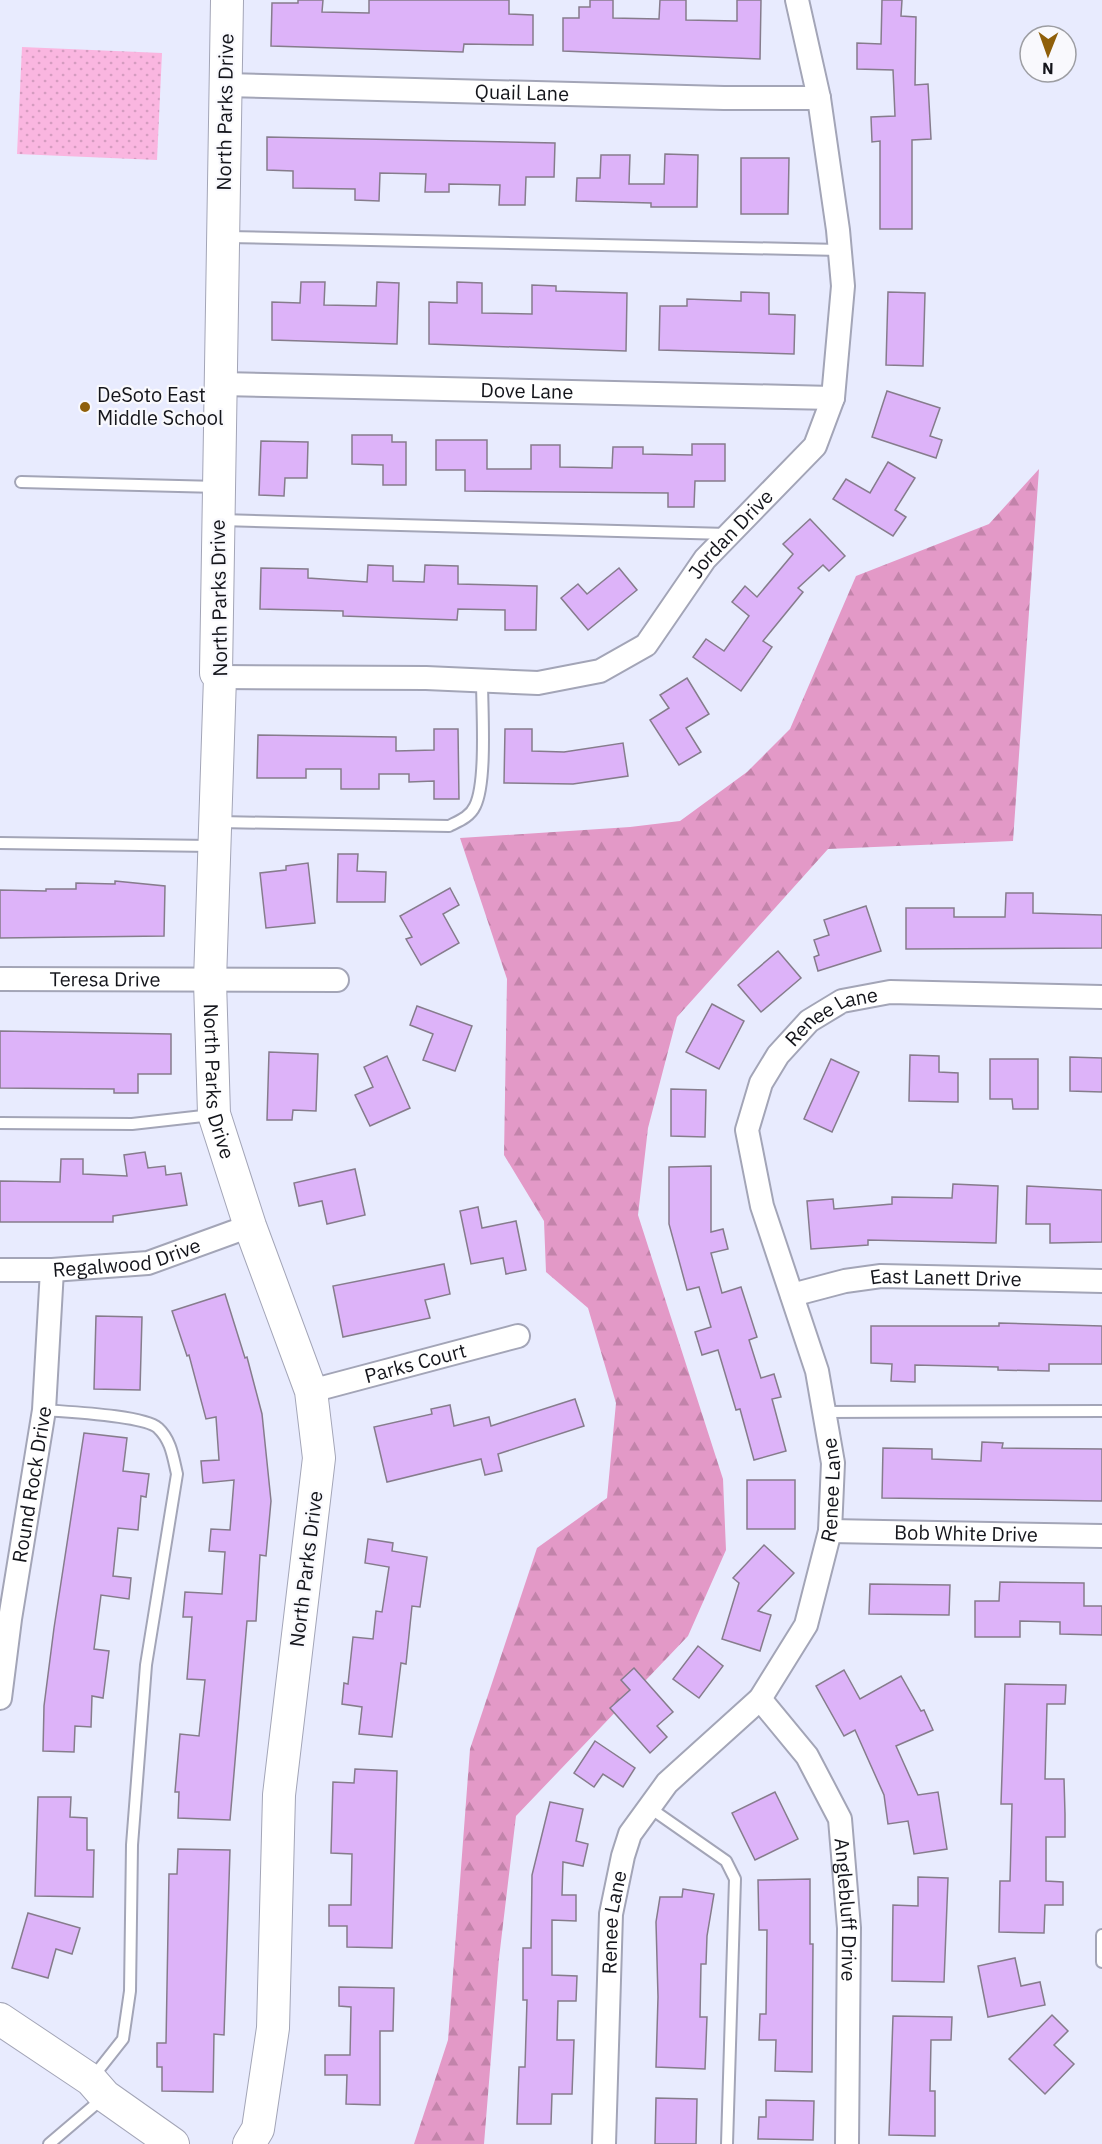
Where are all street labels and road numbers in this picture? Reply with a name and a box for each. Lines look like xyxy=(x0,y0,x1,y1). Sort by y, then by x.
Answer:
street label: North Parks Drive xyxy=(210,33,239,191)
street label: Quail Lane xyxy=(474,78,569,107)
street label: Dove Lane xyxy=(480,376,574,405)
street label: Jordan Drive xyxy=(681,483,779,584)
street label: North Parks Drive xyxy=(204,519,233,677)
street label: Teresa Drive xyxy=(49,965,161,992)
street label: Renee Lane xyxy=(779,981,880,1052)
street label: North Parks Drive xyxy=(198,1003,242,1162)
street label: Regalwood Drive xyxy=(52,1231,204,1283)
street label: East Lanett Drive xyxy=(868,1262,1022,1292)
street label: Parks Court xyxy=(361,1336,469,1389)
street label: Round Rock Drive xyxy=(5,1404,57,1565)
street label: Renee Lane xyxy=(814,1436,846,1545)
street label: North Parks Drive xyxy=(283,1489,328,1649)
street label: Bob White Drive xyxy=(894,1518,1038,1548)
street label: Anglebluff Drive xyxy=(829,1837,863,1982)
street label: Renee Lane xyxy=(595,1868,633,1975)

